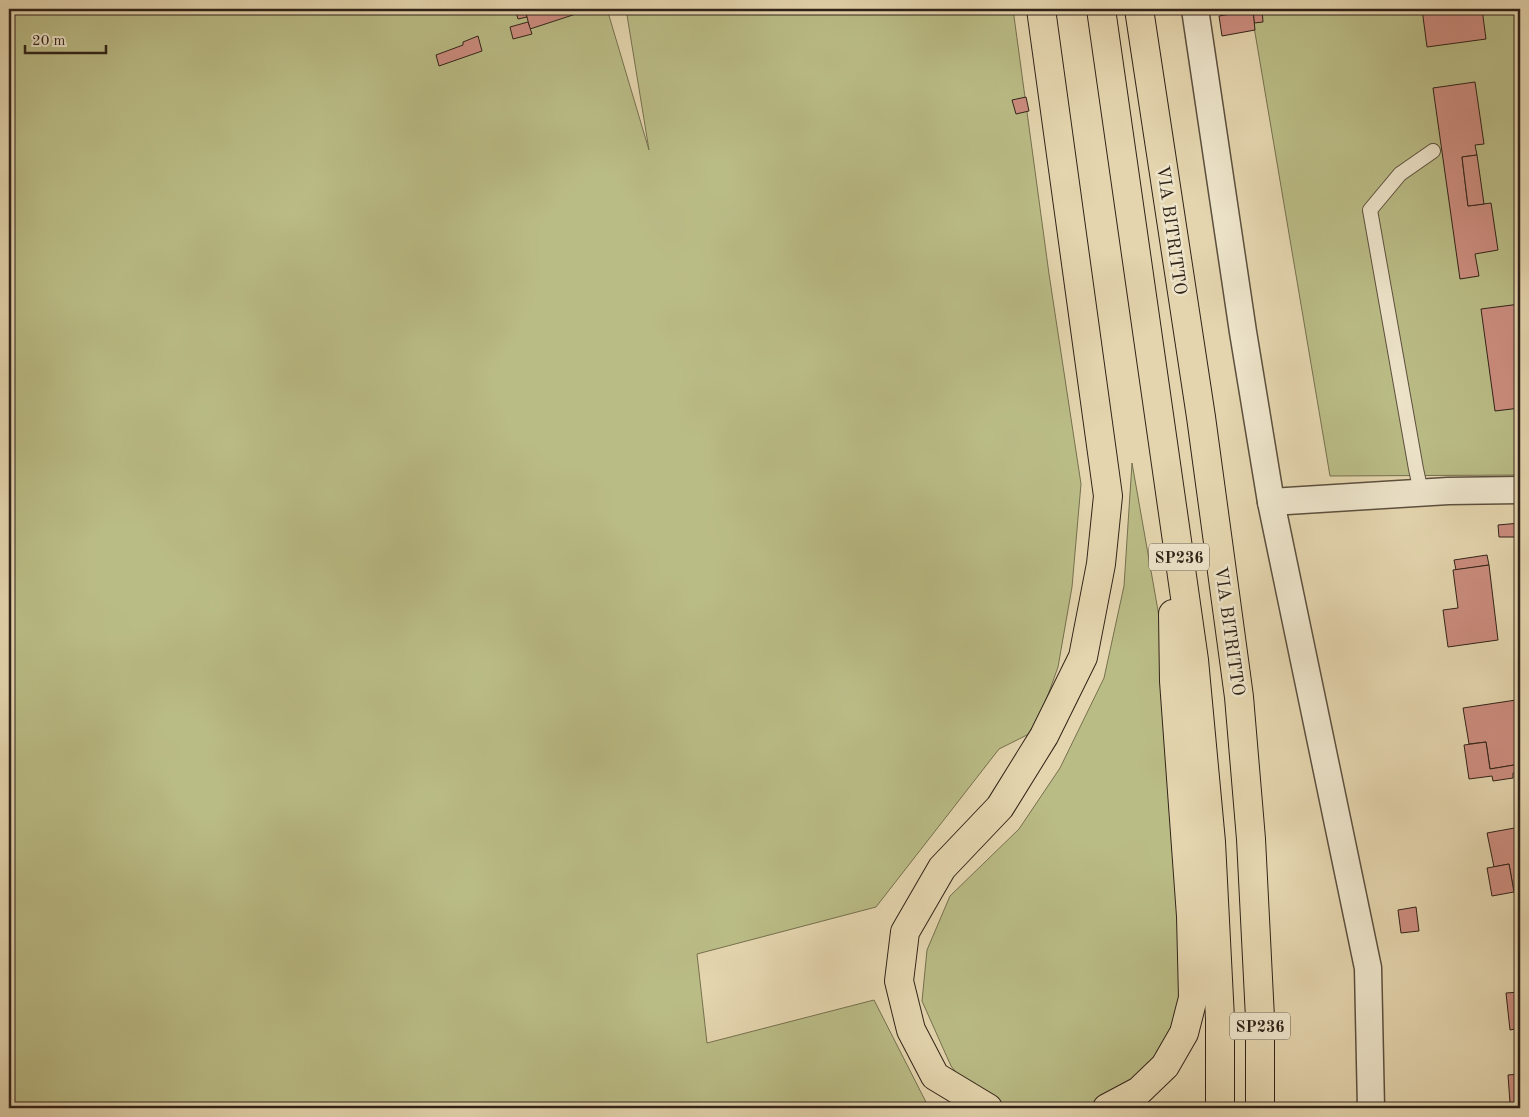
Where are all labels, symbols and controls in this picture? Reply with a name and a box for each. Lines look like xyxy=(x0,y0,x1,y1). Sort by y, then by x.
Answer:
scale bar xyxy=(25,22,106,54)
text: 20 m xyxy=(32,34,66,49)
street label: VIA BITRITTO xyxy=(1153,164,1189,296)
road number: SP236 xyxy=(1149,544,1209,570)
street label: VIA BITRITTO xyxy=(1211,565,1247,697)
road number: SP236 xyxy=(1230,1012,1290,1040)

